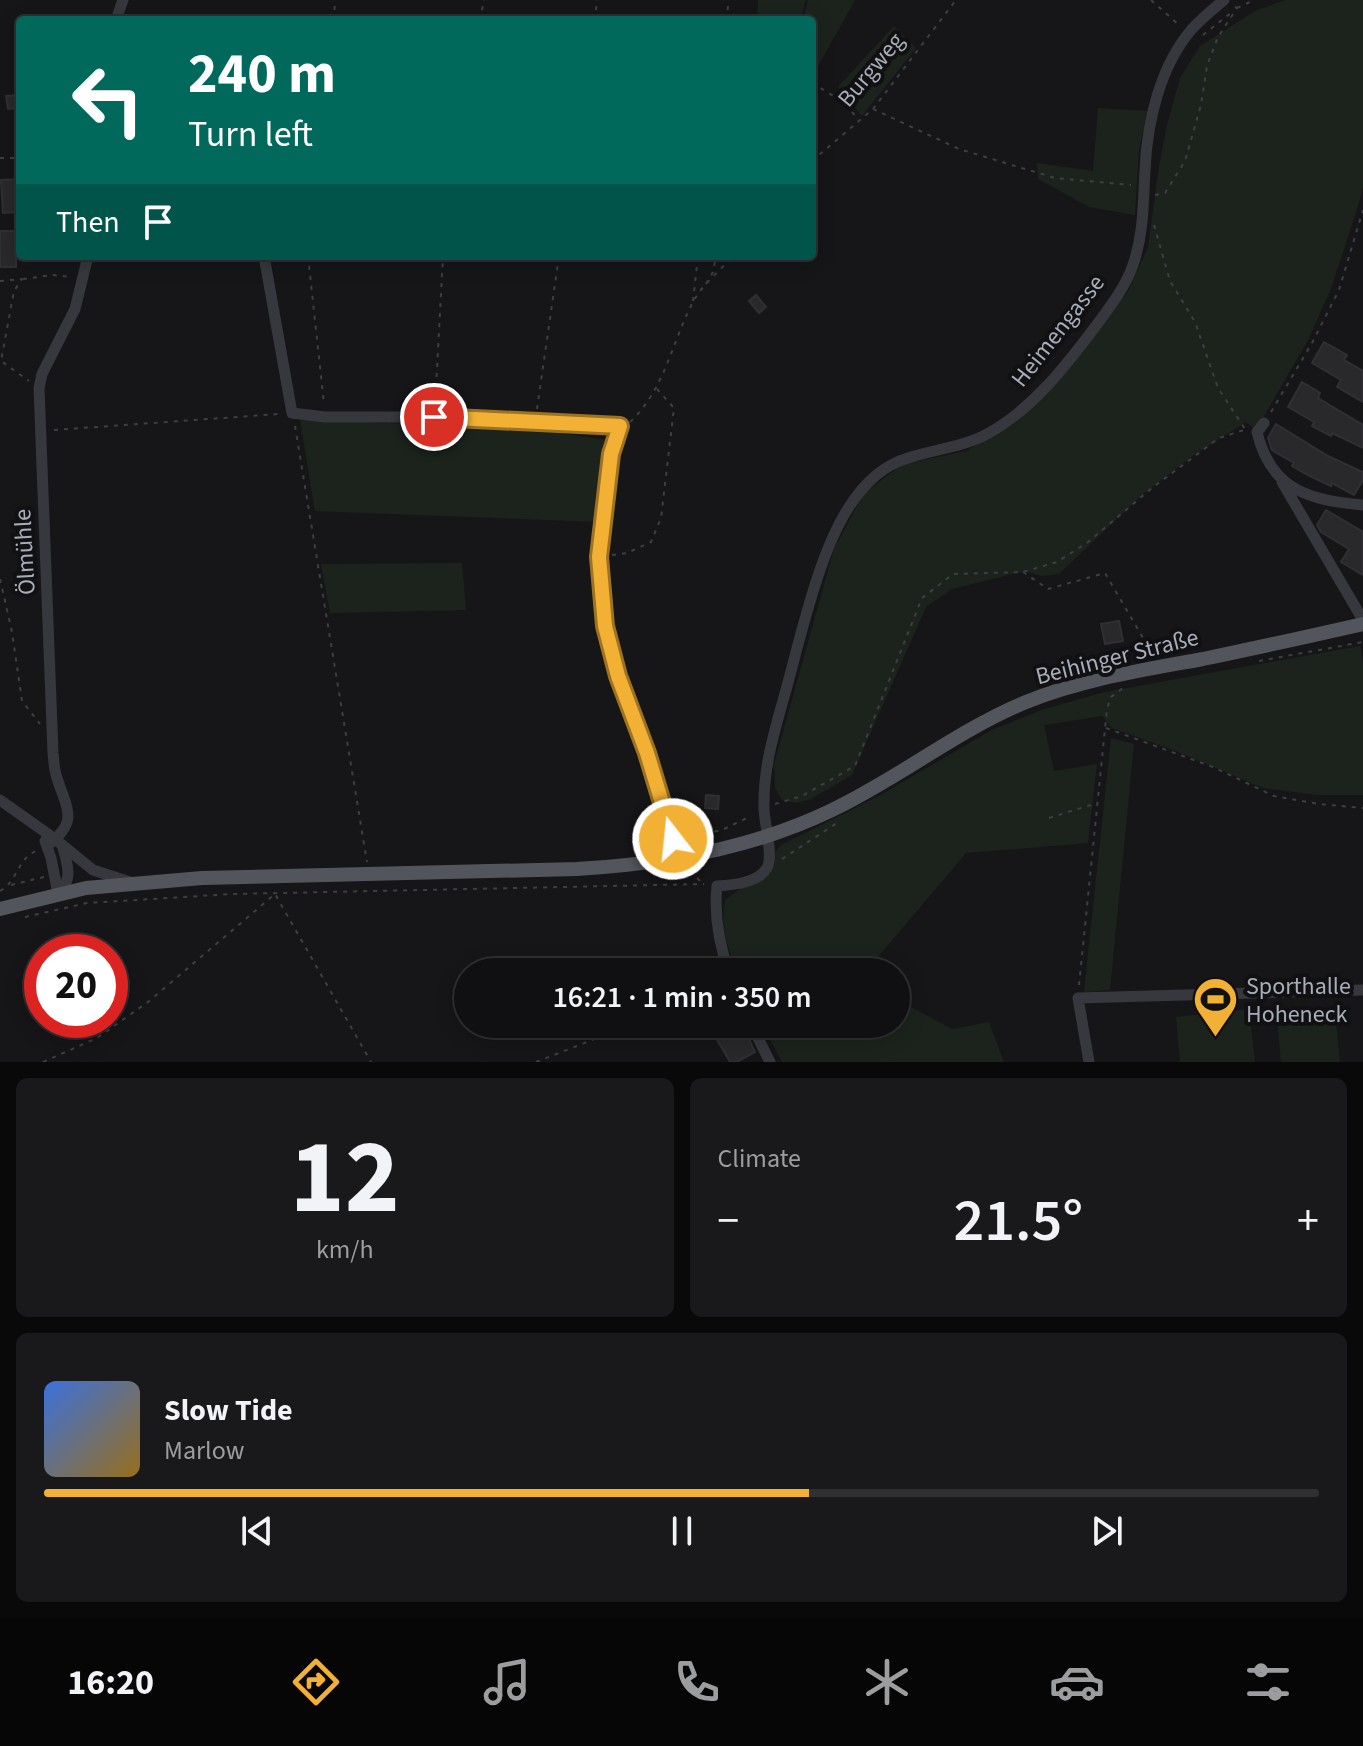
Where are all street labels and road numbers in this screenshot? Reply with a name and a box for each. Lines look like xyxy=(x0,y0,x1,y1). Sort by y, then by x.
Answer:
street label: Burgweg xyxy=(829,25,913,115)
street label: Heimengasse xyxy=(1003,267,1113,395)
street label: Ölmühle xyxy=(5,508,45,596)
street label: Beihinger Straße xyxy=(1032,620,1202,694)

